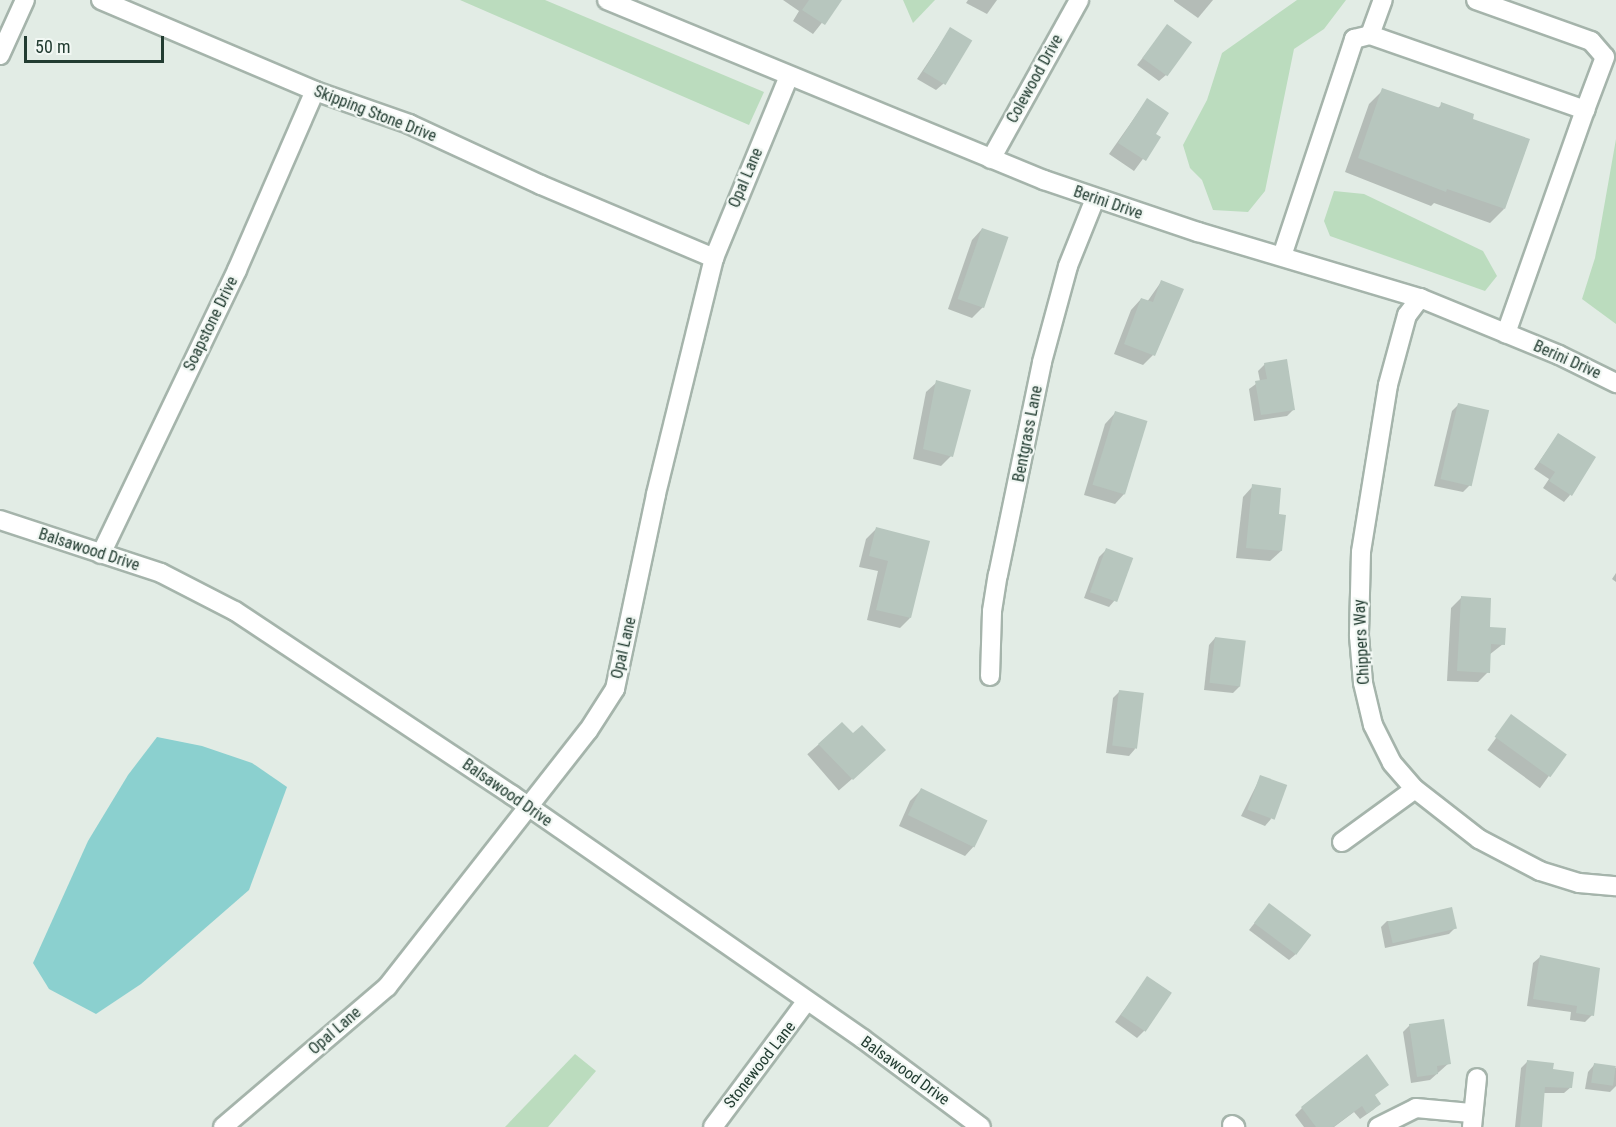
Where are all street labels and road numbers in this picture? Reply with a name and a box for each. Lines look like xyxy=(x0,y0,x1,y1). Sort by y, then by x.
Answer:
street label: Colewood Drive xyxy=(1003,31,1067,127)
street label: Skipping Stone Drive xyxy=(311,82,439,146)
street label: Opal Lane xyxy=(725,145,767,211)
street label: Berini Drive xyxy=(1071,182,1145,224)
street label: Soapstone Drive xyxy=(180,274,242,374)
street label: Berini Drive xyxy=(1530,337,1604,383)
street label: Bentgrass Lane xyxy=(1009,384,1047,484)
street label: Balsawood Drive xyxy=(36,525,142,575)
street label: Chippers Way xyxy=(1350,599,1374,685)
street label: Opal Lane xyxy=(608,615,640,681)
street label: Balsawood Drive xyxy=(458,755,556,831)
street label: Opal Lane xyxy=(305,1003,365,1059)
street label: Stonewood Lane xyxy=(720,1018,800,1112)
street label: Balsawood Drive xyxy=(857,1032,953,1110)

